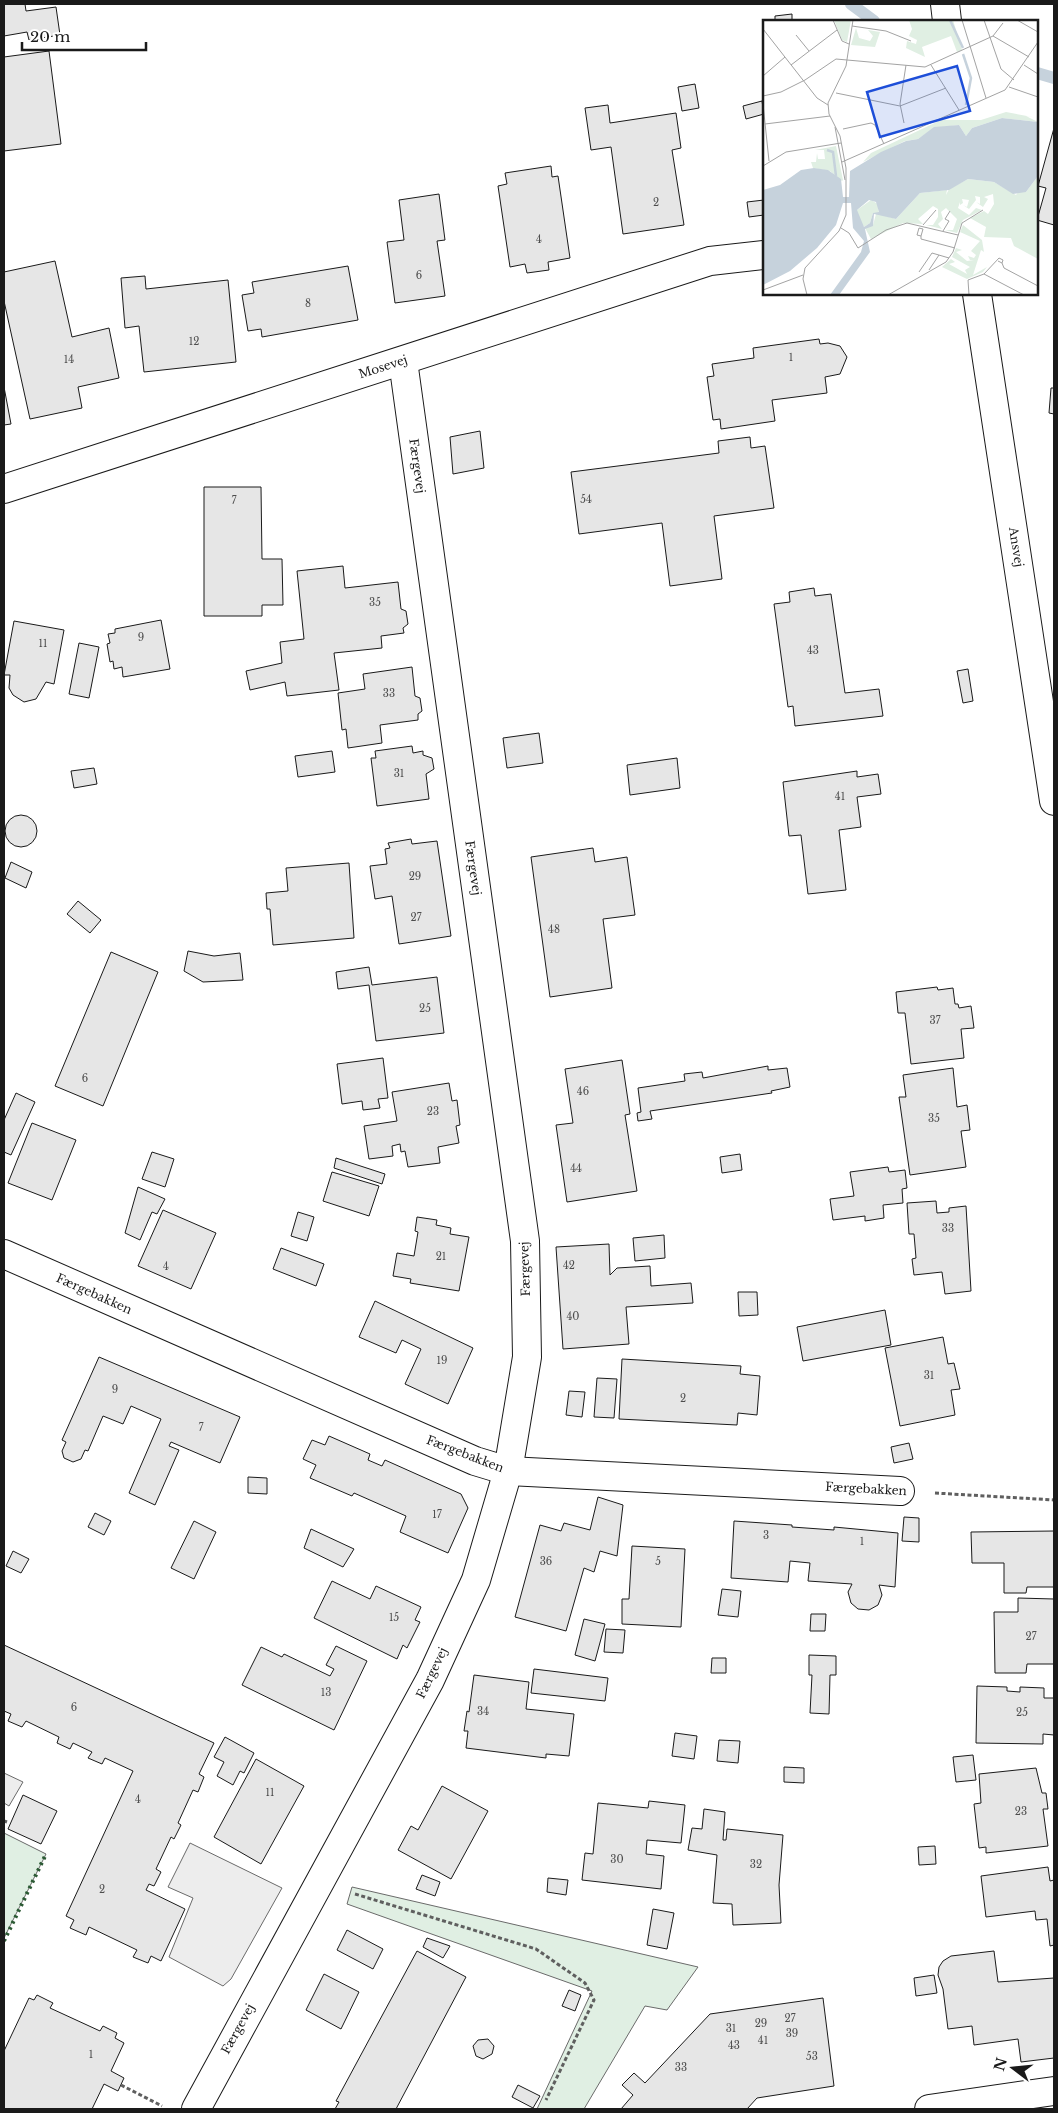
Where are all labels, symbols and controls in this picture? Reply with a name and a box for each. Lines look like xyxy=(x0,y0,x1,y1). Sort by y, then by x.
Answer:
scale bar xyxy=(22,20,146,52)
inset map xyxy=(763,20,1038,295)
text: 20 m xyxy=(30,27,70,46)
house number: 2 xyxy=(653,196,659,209)
house number: 4 xyxy=(536,233,542,246)
house number: 6 xyxy=(416,269,422,282)
house number: 8 xyxy=(305,297,311,310)
house number: 12 xyxy=(189,335,199,348)
house number: 1 xyxy=(789,351,793,364)
street label: Mosevej xyxy=(357,352,409,381)
house number: 14 xyxy=(64,353,74,366)
street label: Færgevej xyxy=(406,438,429,494)
house number: 54 xyxy=(580,493,592,506)
house number: 7 xyxy=(231,494,237,507)
street label: Ansvej xyxy=(1006,525,1027,568)
house number: 35 xyxy=(369,596,381,609)
house number: 9 xyxy=(138,631,144,644)
house number: 11 xyxy=(39,637,47,650)
house number: 43 xyxy=(807,644,819,657)
house number: 33 xyxy=(383,687,395,700)
house number: 31 xyxy=(394,767,404,780)
house number: 41 xyxy=(835,790,845,803)
street label: Færgevej xyxy=(462,840,485,896)
house number: 29 xyxy=(409,870,421,883)
house number: 27 xyxy=(410,911,423,924)
house number: 48 xyxy=(548,923,560,936)
house number: 25 xyxy=(419,1002,431,1015)
house number: 37 xyxy=(929,1014,942,1027)
house number: 6 xyxy=(82,1072,88,1085)
house number: 46 xyxy=(577,1085,589,1098)
house number: 23 xyxy=(427,1105,439,1118)
house number: 35 xyxy=(928,1112,940,1125)
house number: 44 xyxy=(570,1162,582,1175)
house number: 33 xyxy=(942,1222,954,1235)
street label: Færgevej xyxy=(516,1241,533,1297)
house number: 21 xyxy=(436,1250,446,1263)
house number: 42 xyxy=(563,1259,575,1272)
house number: 4 xyxy=(163,1260,169,1273)
street label: Færgebakken xyxy=(54,1270,135,1317)
house number: 40 xyxy=(567,1310,580,1323)
house number: 19 xyxy=(437,1354,447,1367)
house number: 31 xyxy=(924,1369,934,1382)
house number: 9 xyxy=(112,1383,118,1396)
house number: 2 xyxy=(680,1392,686,1405)
house number: 7 xyxy=(198,1421,204,1434)
street label: Færgebakken xyxy=(424,1432,506,1475)
street label: Færgebakken xyxy=(825,1479,907,1498)
house number: 17 xyxy=(432,1508,443,1521)
house number: 3 xyxy=(763,1529,769,1542)
house number: 1 xyxy=(860,1535,864,1548)
house number: 36 xyxy=(540,1555,552,1568)
house number: 5 xyxy=(655,1555,661,1568)
house number: 15 xyxy=(389,1611,399,1624)
house number: 27 xyxy=(1025,1630,1038,1643)
street label: Færgevej xyxy=(413,1645,450,1701)
house number: 13 xyxy=(321,1686,331,1699)
house number: 6 xyxy=(71,1701,77,1714)
house number: 34 xyxy=(477,1705,489,1718)
house number: 25 xyxy=(1016,1706,1028,1719)
house number: 11 xyxy=(266,1786,274,1799)
house number: 4 xyxy=(135,1793,141,1806)
house number: 23 xyxy=(1015,1805,1027,1818)
house number: 30 xyxy=(610,1853,624,1866)
house number: 32 xyxy=(750,1858,762,1871)
house number: 2 xyxy=(99,1883,105,1896)
street label: Færgevej xyxy=(218,2001,257,2056)
house number: 27 xyxy=(784,2012,797,2025)
house number: 29 xyxy=(755,2017,767,2030)
house number: 31 xyxy=(726,2022,736,2035)
house number: 39 xyxy=(786,2027,798,2040)
house number: 41 xyxy=(758,2034,768,2047)
house number: 43 xyxy=(728,2039,740,2052)
north arrow xyxy=(988,2043,1038,2093)
house number: 1 xyxy=(89,2048,93,2061)
house number: 53 xyxy=(806,2050,818,2063)
text: N xyxy=(990,2056,1011,2073)
house number: 33 xyxy=(675,2061,687,2074)

